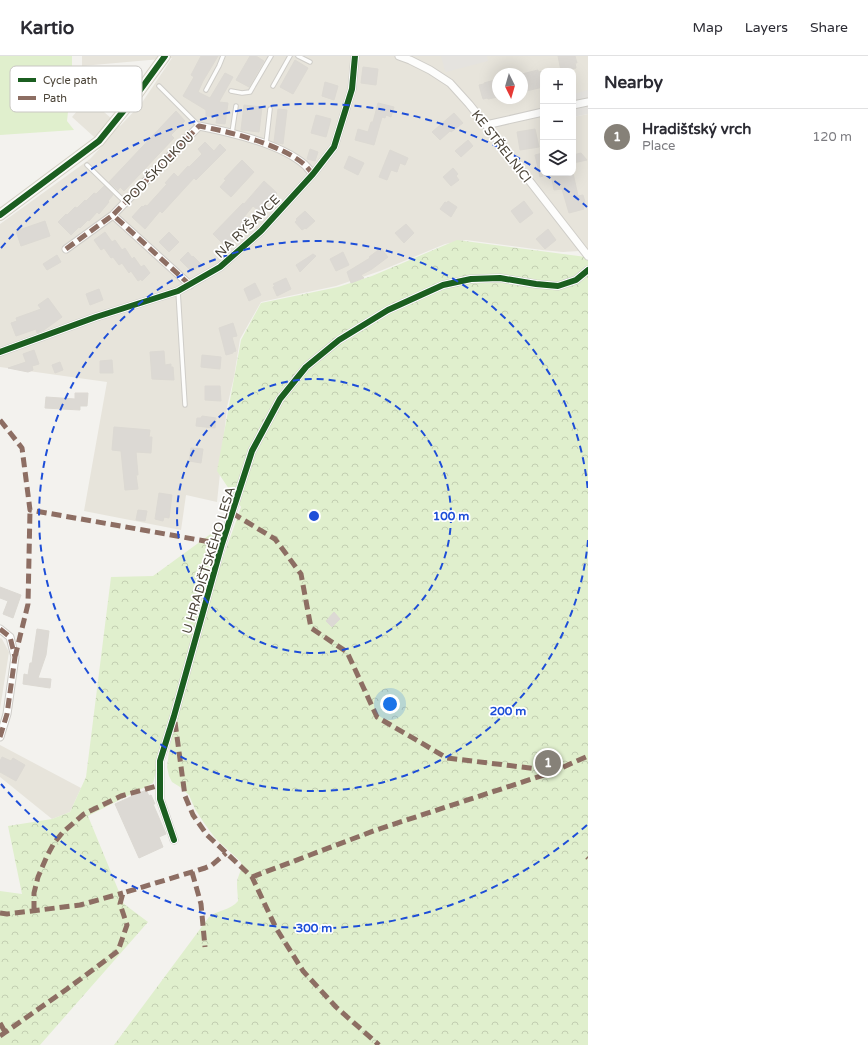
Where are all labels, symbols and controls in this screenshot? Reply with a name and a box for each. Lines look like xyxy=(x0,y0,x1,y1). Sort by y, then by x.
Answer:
text: Kartio xyxy=(20,17,74,39)
text: Map xyxy=(693,19,723,36)
text: Layers xyxy=(745,19,788,36)
text: Share xyxy=(810,19,848,36)
legend xyxy=(10,66,142,112)
north arrow xyxy=(492,68,528,104)
map controls xyxy=(540,68,576,176)
button: + xyxy=(540,68,576,104)
text: Nearby xyxy=(604,72,663,93)
text: Cycle path xyxy=(43,74,98,87)
text: Path xyxy=(43,92,67,105)
button: − xyxy=(540,104,576,140)
street label: KE STŘELNICI xyxy=(468,107,535,186)
text: Hradišťský vrch xyxy=(642,120,751,138)
street label: POD ŠKOLKOU xyxy=(120,129,198,209)
text: 1 xyxy=(613,129,621,145)
text: 120 m xyxy=(812,129,852,145)
text: Place xyxy=(642,138,675,154)
button: layers xyxy=(540,140,576,176)
street label: NA RYŠAVCE xyxy=(212,192,284,262)
street label: U HRADIŠŤSKÉHO LESA xyxy=(179,484,239,636)
centre of rings xyxy=(307,509,321,523)
text: 100 m xyxy=(433,509,469,523)
your location xyxy=(380,694,400,714)
text: 200 m xyxy=(490,704,526,718)
pin: 1 xyxy=(535,748,561,778)
text: 300 m xyxy=(296,921,332,935)

